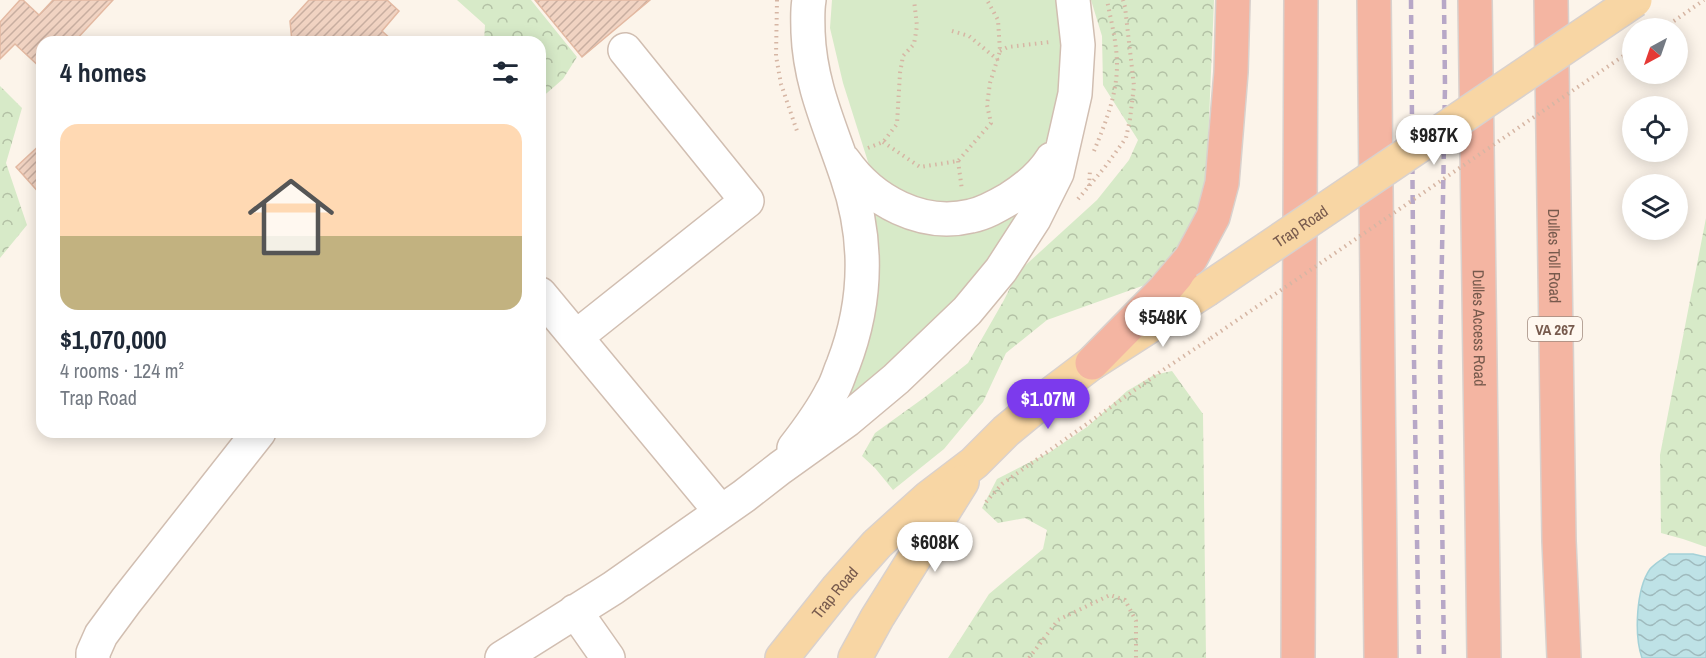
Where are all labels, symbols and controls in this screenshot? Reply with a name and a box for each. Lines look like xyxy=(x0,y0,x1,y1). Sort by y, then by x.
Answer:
north arrow xyxy=(1622,18,1688,84)
map controls xyxy=(1622,18,1688,240)
text: 4 homes xyxy=(60,55,147,90)
icon: filters xyxy=(489,56,522,89)
button: locate xyxy=(1622,96,1688,162)
pin: $987K xyxy=(1392,115,1476,166)
text: $987K xyxy=(1410,121,1458,148)
icon: home xyxy=(237,163,345,271)
button: layers xyxy=(1622,174,1688,240)
street label: Trap Road xyxy=(1269,200,1332,253)
street label: Dulles Toll Road xyxy=(1543,208,1566,303)
street label: Dulles Access Road xyxy=(1468,269,1491,386)
pin: $548K xyxy=(1121,297,1205,348)
text: $548K xyxy=(1139,303,1187,330)
road number: VA 267 xyxy=(1528,317,1582,341)
text: $1,070,000 xyxy=(60,322,167,357)
text: 4 rooms · 124 m² xyxy=(60,357,184,384)
pin: $1.07M xyxy=(999,379,1097,430)
text: Trap Road xyxy=(60,384,137,411)
text: $1.07M xyxy=(1021,385,1075,412)
pin: $608K xyxy=(893,522,977,573)
text: $608K xyxy=(911,528,959,555)
street label: Trap Road xyxy=(807,562,863,623)

